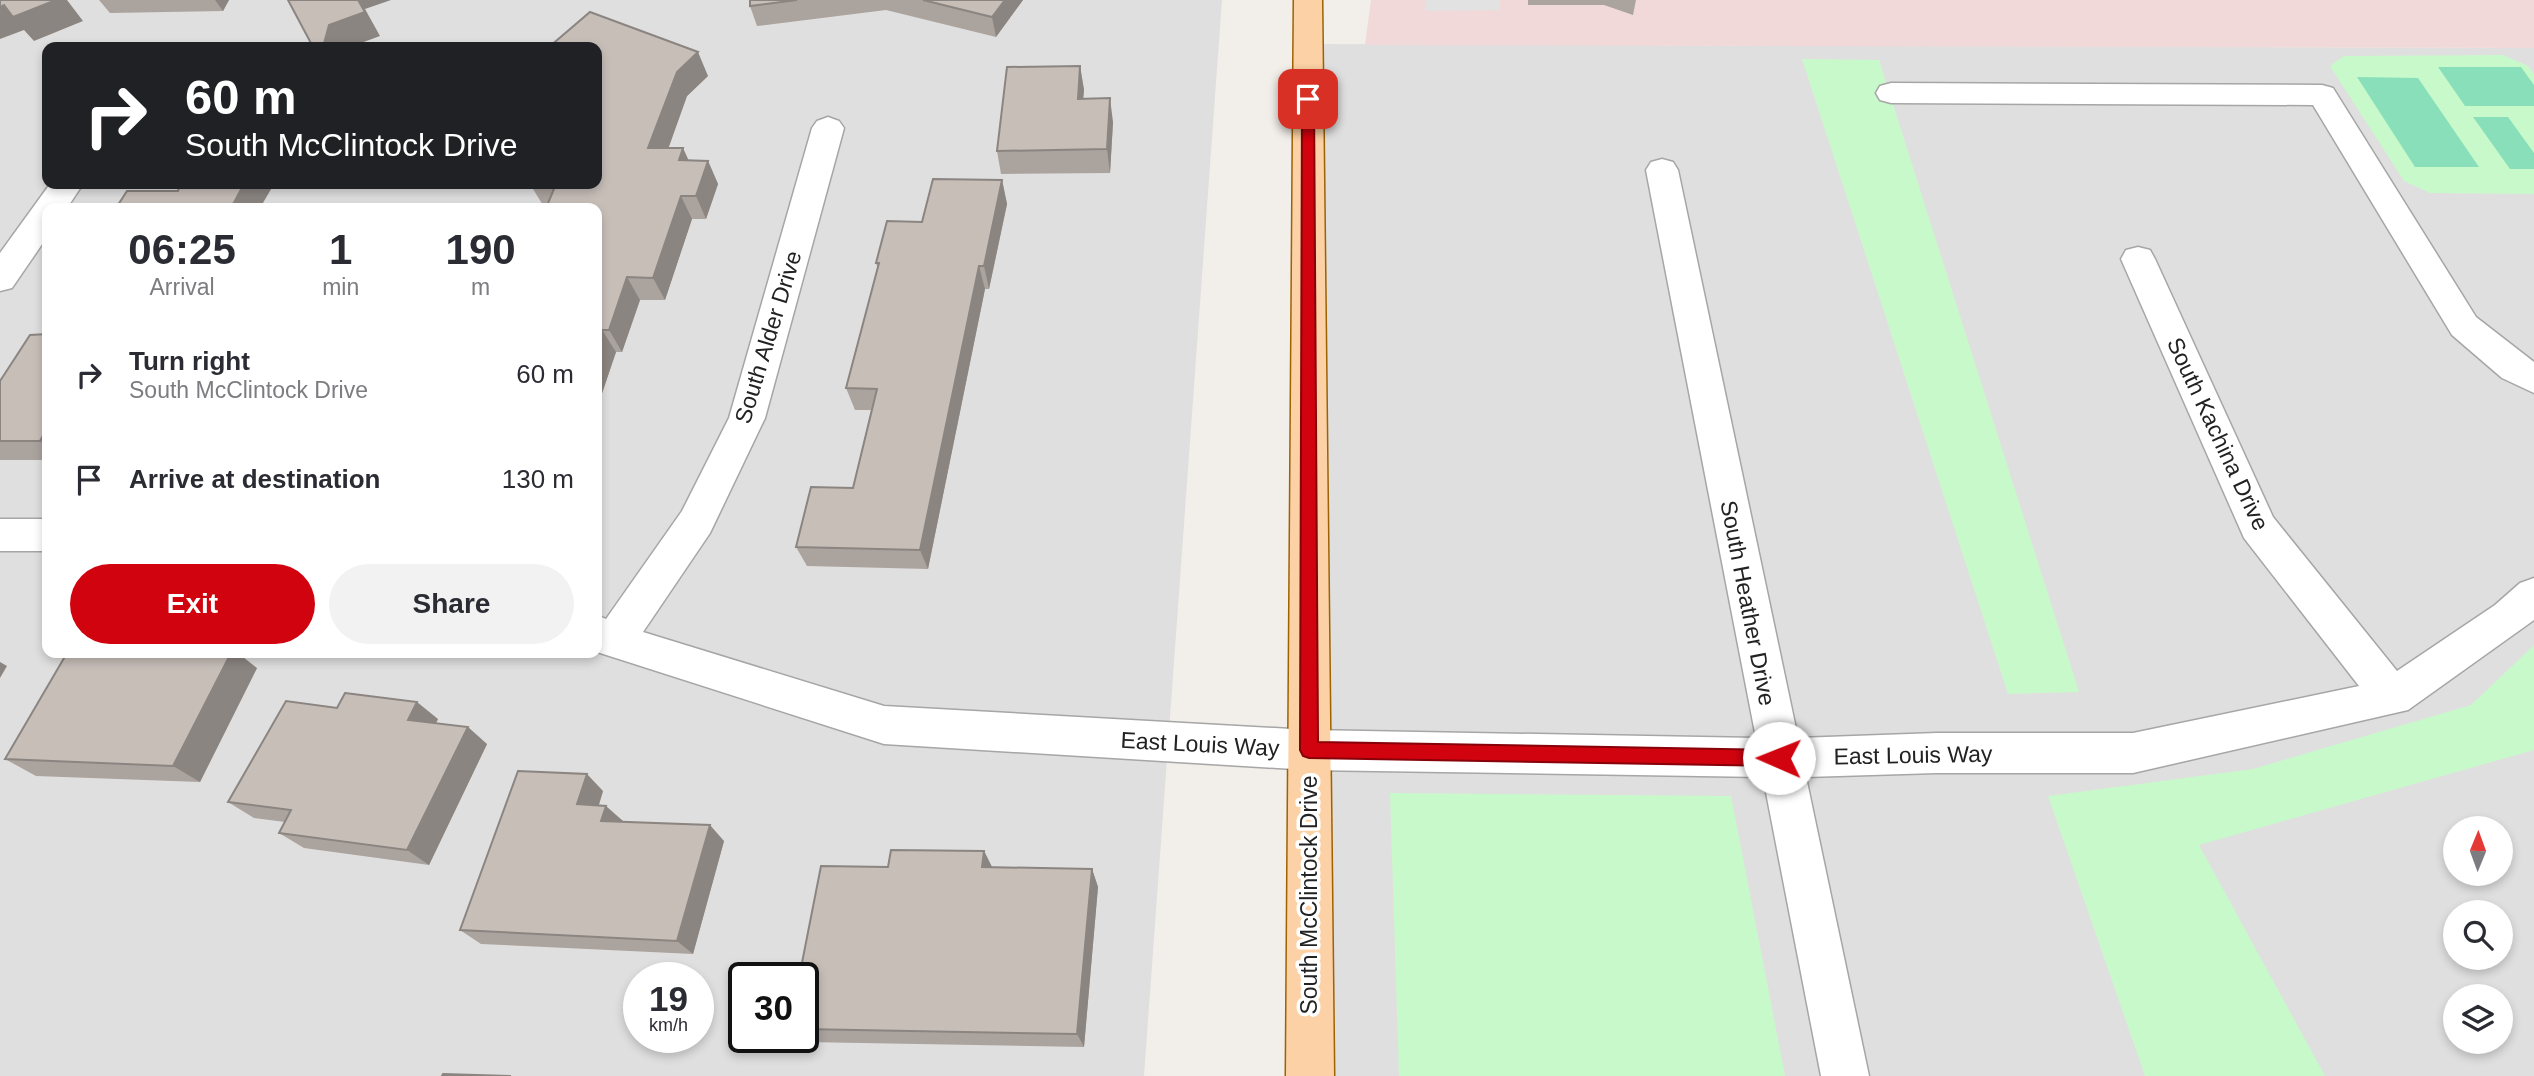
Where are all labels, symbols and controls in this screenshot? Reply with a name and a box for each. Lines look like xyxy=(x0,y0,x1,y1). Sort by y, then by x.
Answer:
pin xyxy=(1278,69,1338,129)
icon: right xyxy=(70,70,161,161)
text: 60 m xyxy=(185,70,297,124)
icon: arrive xyxy=(1289,80,1327,118)
text: South McClintock Drive xyxy=(185,127,518,163)
text: 06:25 xyxy=(128,226,236,273)
text: 1 xyxy=(329,226,352,273)
text: 190 xyxy=(446,226,516,273)
street label: South Alder Drive xyxy=(729,248,807,426)
text: Arrival xyxy=(149,274,215,300)
text: min xyxy=(322,274,359,300)
text: m xyxy=(471,274,490,300)
street label: South Kachina Drive xyxy=(2162,333,2274,535)
text: Turn right xyxy=(129,346,250,376)
icon: right xyxy=(70,356,108,394)
text: 60 m xyxy=(516,359,574,389)
text: South McClintock Drive xyxy=(129,377,368,403)
icon: arrive xyxy=(70,461,108,499)
text: Arrive at destination xyxy=(129,464,380,494)
text: 130 m xyxy=(502,464,574,494)
street label: South Heather Drive xyxy=(1715,498,1781,708)
button: Exit xyxy=(70,564,315,644)
button: Share xyxy=(329,564,574,644)
position arrow xyxy=(1742,721,1816,795)
street label: East Louis Way xyxy=(1120,727,1281,761)
street label: East Louis Way xyxy=(1833,741,1993,769)
street label: South McClintock Drive xyxy=(1296,775,1322,1015)
north arrow xyxy=(2443,816,2513,886)
map controls xyxy=(2443,816,2513,1054)
button: search xyxy=(2443,900,2513,970)
speed limit sign: 30 xyxy=(728,962,819,1053)
text: 19 xyxy=(649,979,688,1018)
button: layers xyxy=(2443,984,2513,1054)
text: km/h xyxy=(649,1015,688,1035)

